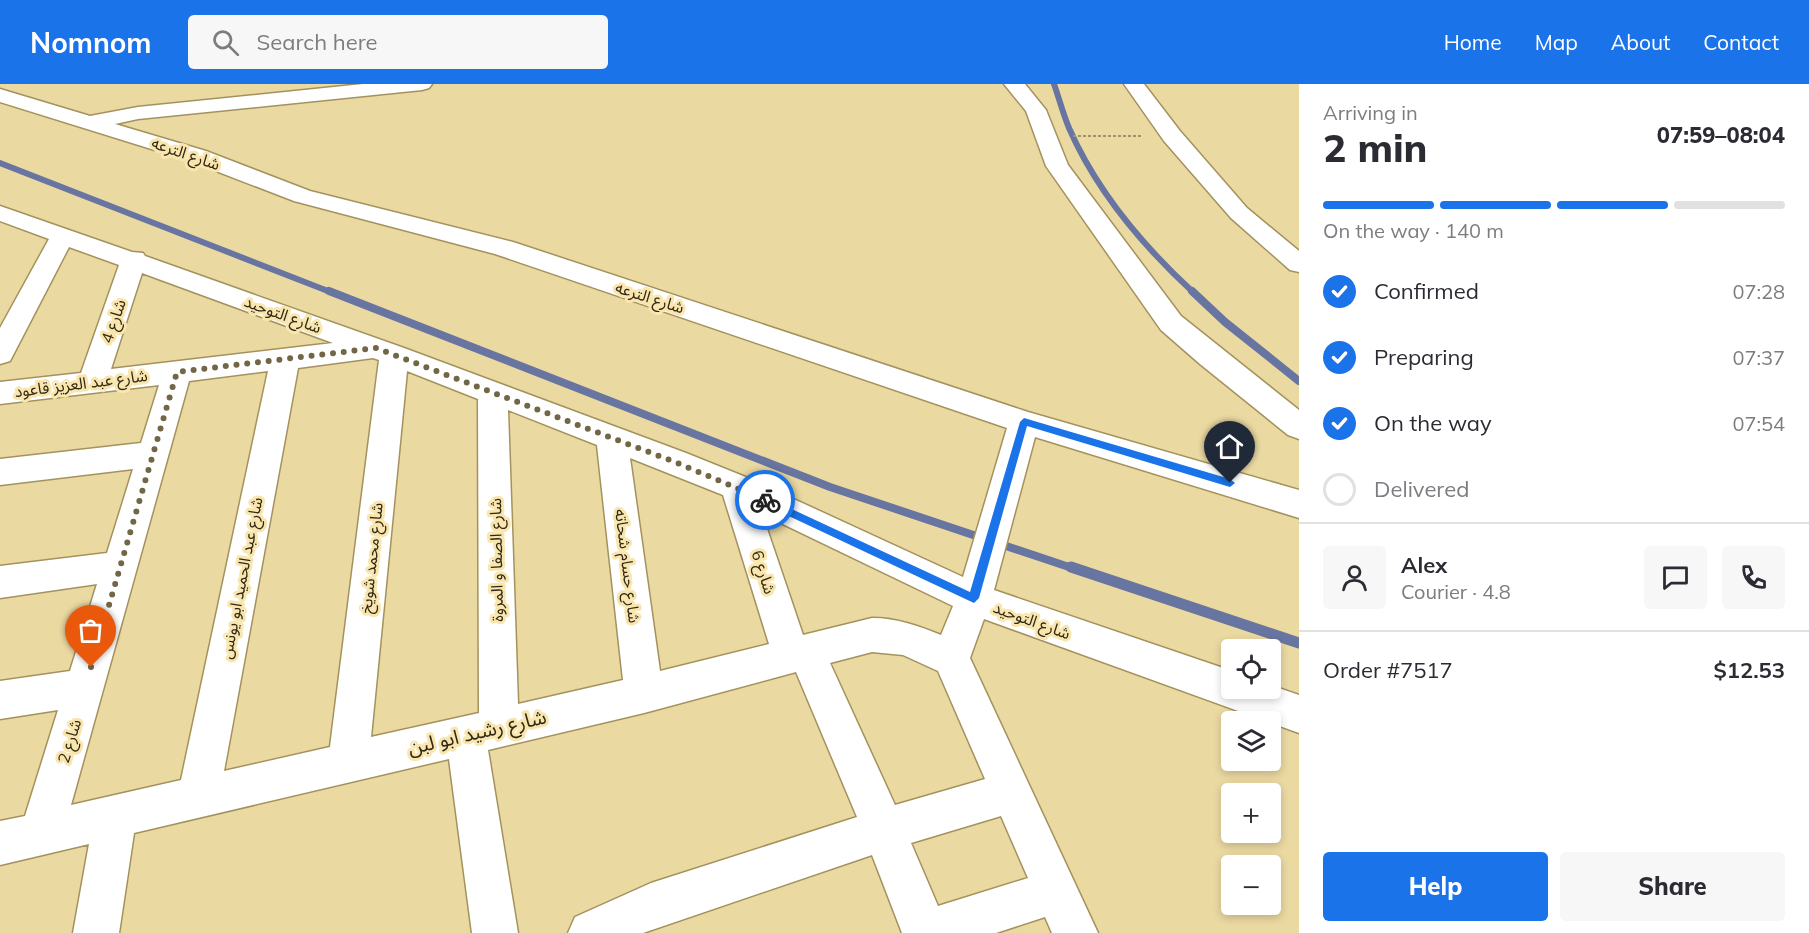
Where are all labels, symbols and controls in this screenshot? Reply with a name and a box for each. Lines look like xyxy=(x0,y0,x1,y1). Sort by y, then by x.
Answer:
search box xyxy=(188,15,608,69)
text: Nomnom xyxy=(30,25,152,60)
icon: search xyxy=(209,26,242,59)
text: Search here xyxy=(257,28,377,56)
text: Home xyxy=(1444,29,1502,55)
text: Map xyxy=(1535,29,1578,55)
text: About xyxy=(1611,29,1670,55)
text: Contact xyxy=(1703,29,1779,55)
text: Arriving in xyxy=(1323,100,1418,125)
text: 07:59–08:04 xyxy=(1657,121,1785,149)
text: 2 min xyxy=(1323,123,1428,172)
street label: شارع الترعه xyxy=(148,132,223,177)
text: On the way · 140 m xyxy=(1323,218,1504,243)
icon: check xyxy=(1323,275,1356,308)
street label: شارع الترعه xyxy=(612,277,687,320)
text: Confirmed xyxy=(1374,277,1479,305)
text: 07:28 xyxy=(1732,279,1785,304)
street label: شارع التوحيد xyxy=(241,291,324,340)
street label: شارع 4 xyxy=(96,296,133,346)
icon: check xyxy=(1323,341,1356,374)
text: Preparing xyxy=(1374,343,1474,371)
text: 07:37 xyxy=(1732,345,1785,370)
street label: شارع عبد العزيز قاعود xyxy=(13,365,149,404)
icon: check xyxy=(1323,407,1356,440)
text: On the way xyxy=(1374,409,1492,437)
text: 07:54 xyxy=(1732,411,1785,436)
pin xyxy=(1204,421,1255,483)
icon: home xyxy=(1213,430,1246,463)
courier xyxy=(735,470,795,530)
text: Delivered xyxy=(1374,475,1469,503)
icon: bike xyxy=(749,484,782,517)
street label: شارع عبد الحميد ابو يونس xyxy=(215,495,269,661)
street label: شارع الصفا و المروة xyxy=(485,498,510,622)
street label: شارع محمد شويخ xyxy=(355,502,390,615)
street label: شارع حسام شحاته xyxy=(608,508,645,625)
button: person xyxy=(1323,546,1386,609)
button: chat xyxy=(1644,546,1707,609)
button: phone xyxy=(1722,546,1785,609)
street label: شارع 6 xyxy=(745,548,780,597)
text: Alex xyxy=(1401,551,1447,579)
text: Courier · 4.8 xyxy=(1401,579,1511,604)
street label: شارع التوحيد xyxy=(990,597,1073,646)
pin xyxy=(65,605,116,667)
icon: bag xyxy=(74,614,107,647)
map controls xyxy=(1221,639,1281,915)
button: locate xyxy=(1221,639,1281,699)
text: Order #7517 xyxy=(1323,656,1453,684)
text: $12.53 xyxy=(1714,656,1785,684)
street label: شارع رشيد ابو لبن xyxy=(405,703,549,763)
button: layers xyxy=(1221,711,1281,771)
street label: شارع 2 xyxy=(53,717,88,766)
button: + xyxy=(1221,783,1281,843)
button: Help xyxy=(1323,852,1548,921)
button: Share xyxy=(1560,852,1785,921)
button: − xyxy=(1221,855,1281,915)

